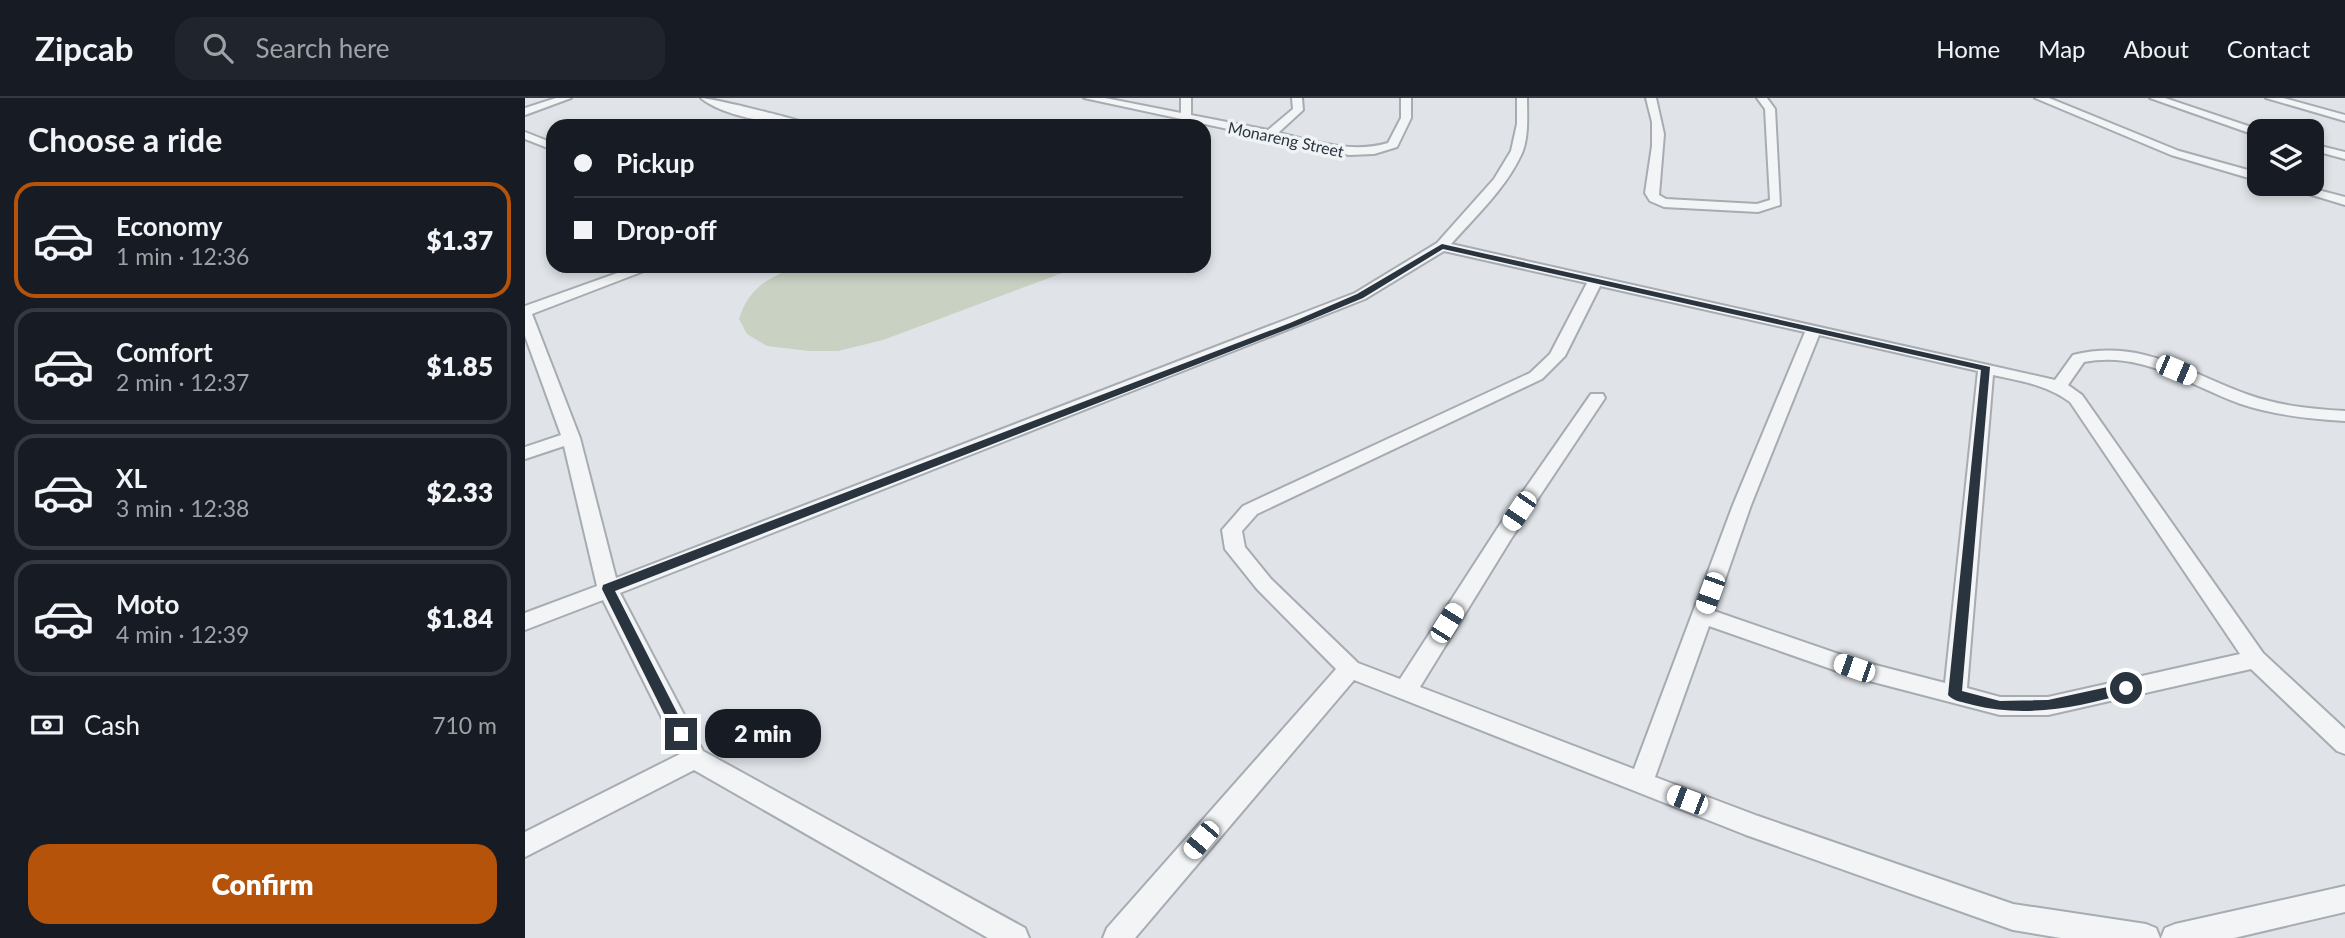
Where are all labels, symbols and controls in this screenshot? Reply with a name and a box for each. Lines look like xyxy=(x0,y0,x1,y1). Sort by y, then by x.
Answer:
search box xyxy=(175,17,665,80)
text: Zipcab xyxy=(35,28,133,68)
icon: search xyxy=(199,29,237,67)
text: Search here xyxy=(255,32,390,64)
text: Home xyxy=(1936,34,2000,63)
text: Map xyxy=(2038,34,2086,63)
text: About xyxy=(2124,34,2189,63)
text: Contact xyxy=(2227,34,2310,63)
street label: Monareng Street xyxy=(1226,117,1346,161)
map controls xyxy=(2247,119,2324,196)
button: layers xyxy=(2247,119,2324,196)
text: Choose a ride xyxy=(28,120,222,159)
text: Pickup xyxy=(616,147,695,179)
icon: car xyxy=(32,209,95,272)
text: Economy xyxy=(116,210,222,242)
text: Drop-off xyxy=(616,214,717,246)
text: $1.37 xyxy=(426,224,493,256)
text: 1 min · 12:36 xyxy=(116,242,249,270)
icon: car xyxy=(32,335,95,398)
text: Comfort xyxy=(116,336,213,368)
text: $1.85 xyxy=(426,350,493,382)
car xyxy=(2153,352,2200,388)
text: 2 min · 12:37 xyxy=(116,368,249,396)
icon: car xyxy=(32,461,95,524)
text: XL xyxy=(116,462,147,494)
text: $2.33 xyxy=(426,476,493,508)
car xyxy=(1499,488,1540,534)
text: 3 min · 12:38 xyxy=(116,494,249,522)
car xyxy=(1693,570,1728,616)
icon: car xyxy=(32,587,95,650)
text: Moto xyxy=(116,588,179,620)
car xyxy=(1427,600,1468,646)
text: $1.84 xyxy=(426,602,493,634)
text: 4 min · 12:39 xyxy=(116,620,249,648)
car xyxy=(1831,651,1878,685)
route start xyxy=(2110,672,2142,704)
icon: cash xyxy=(28,706,66,744)
text: Cash xyxy=(84,709,140,741)
callout: 2 min xyxy=(705,710,821,758)
text: 710 m xyxy=(432,711,497,739)
route end xyxy=(665,718,697,750)
text: 2 min xyxy=(734,719,792,747)
car xyxy=(1664,783,1711,817)
car xyxy=(1180,817,1223,863)
button: Confirm xyxy=(28,844,497,924)

